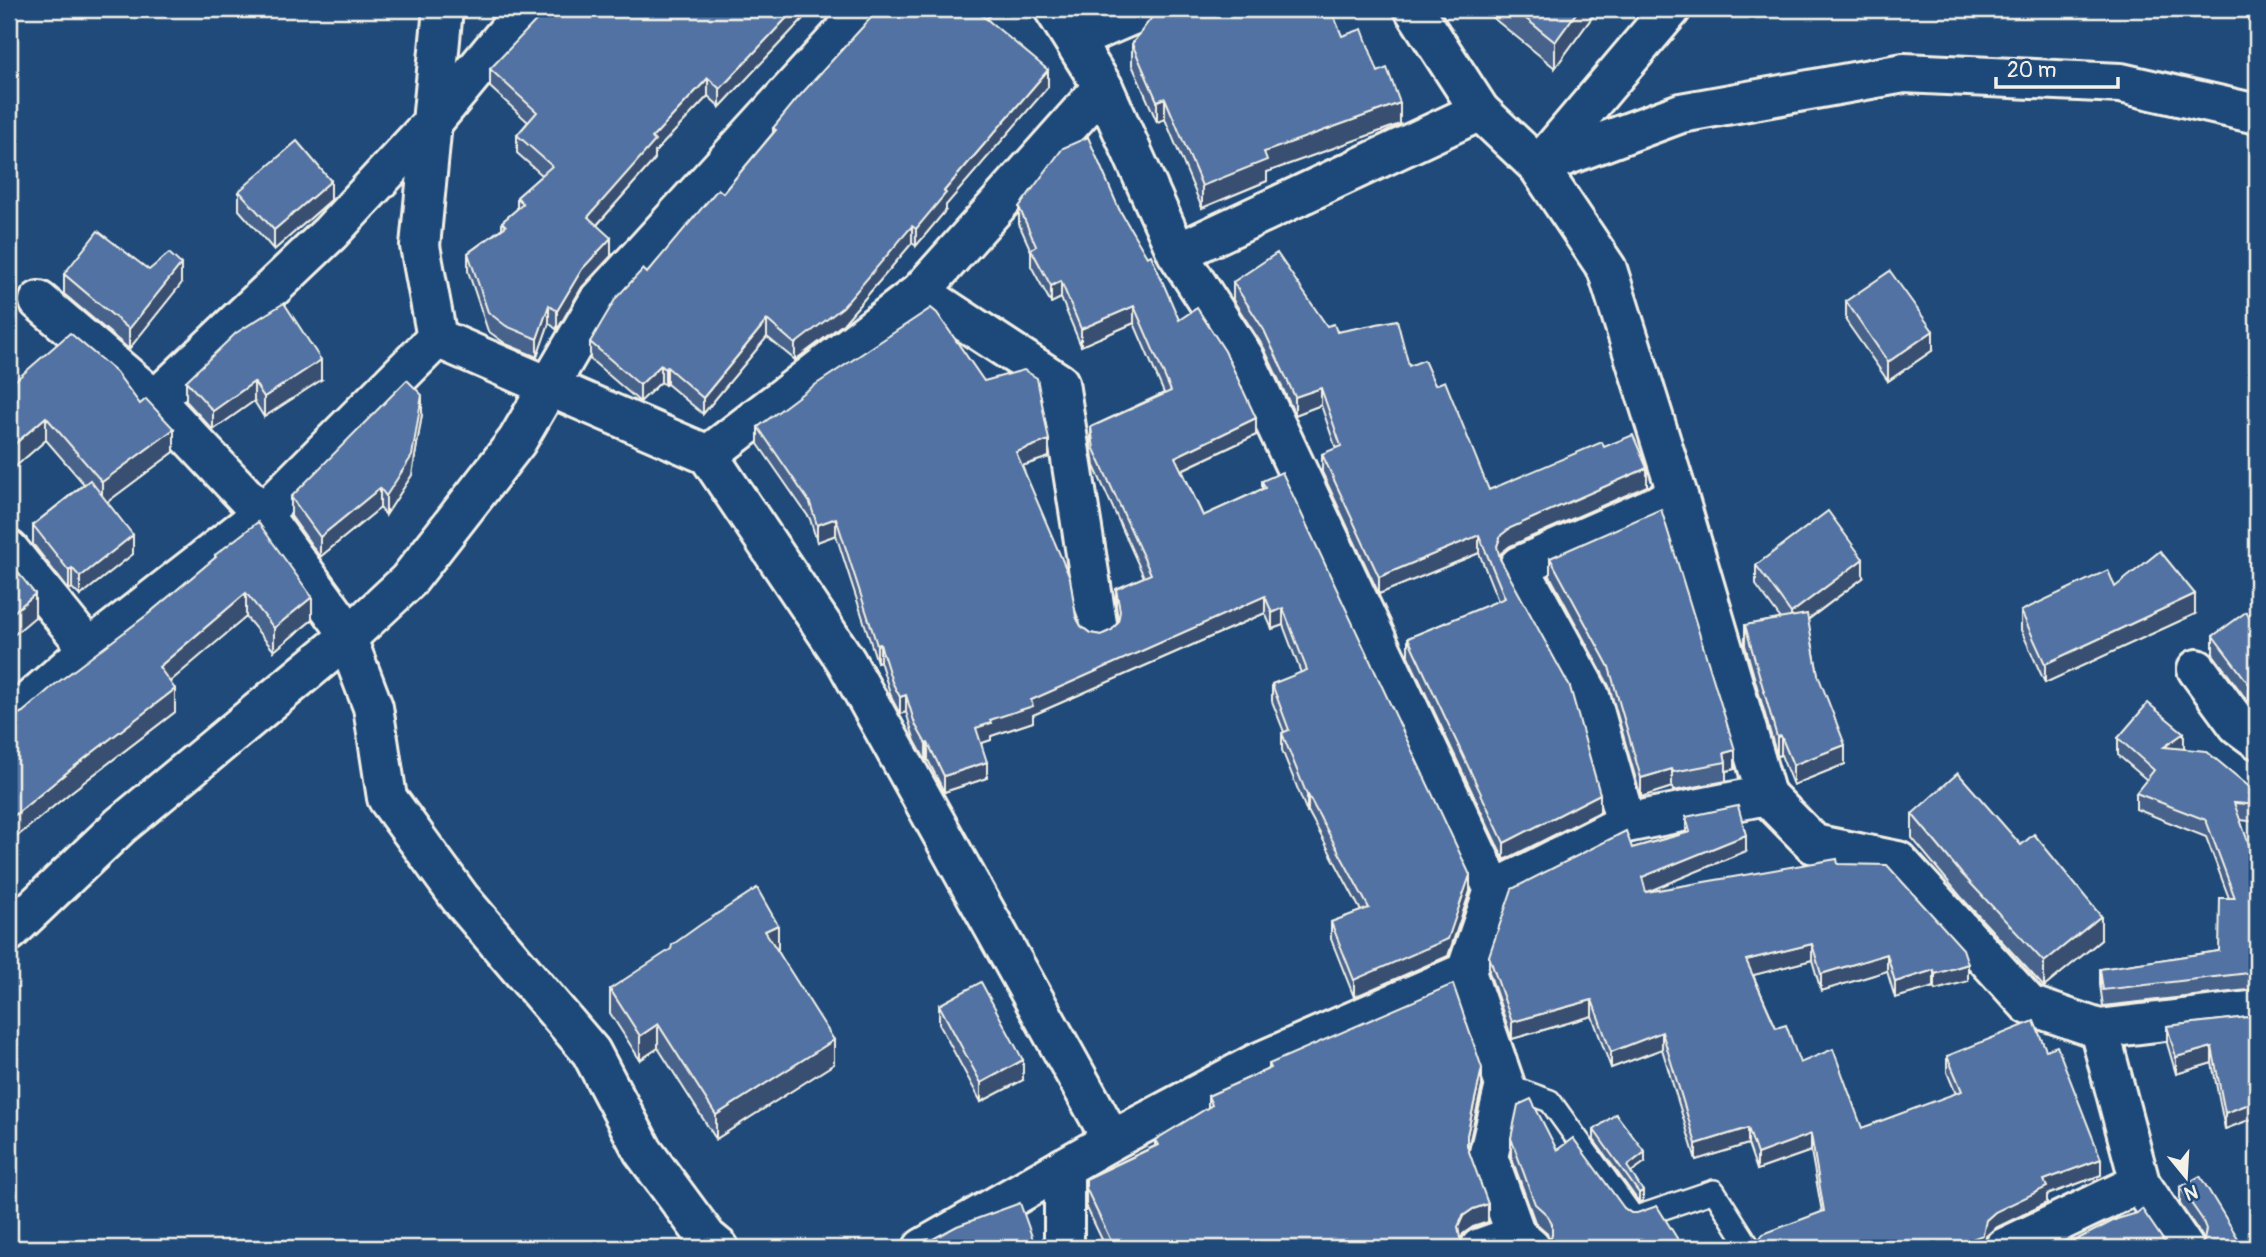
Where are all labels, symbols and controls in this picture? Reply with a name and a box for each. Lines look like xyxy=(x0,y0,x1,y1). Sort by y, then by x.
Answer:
scale bar xyxy=(1996,46,2119,90)
text: 20 m xyxy=(2007,57,2056,84)
north arrow xyxy=(2150,1142,2220,1212)
text: N xyxy=(2181,1179,2201,1206)

